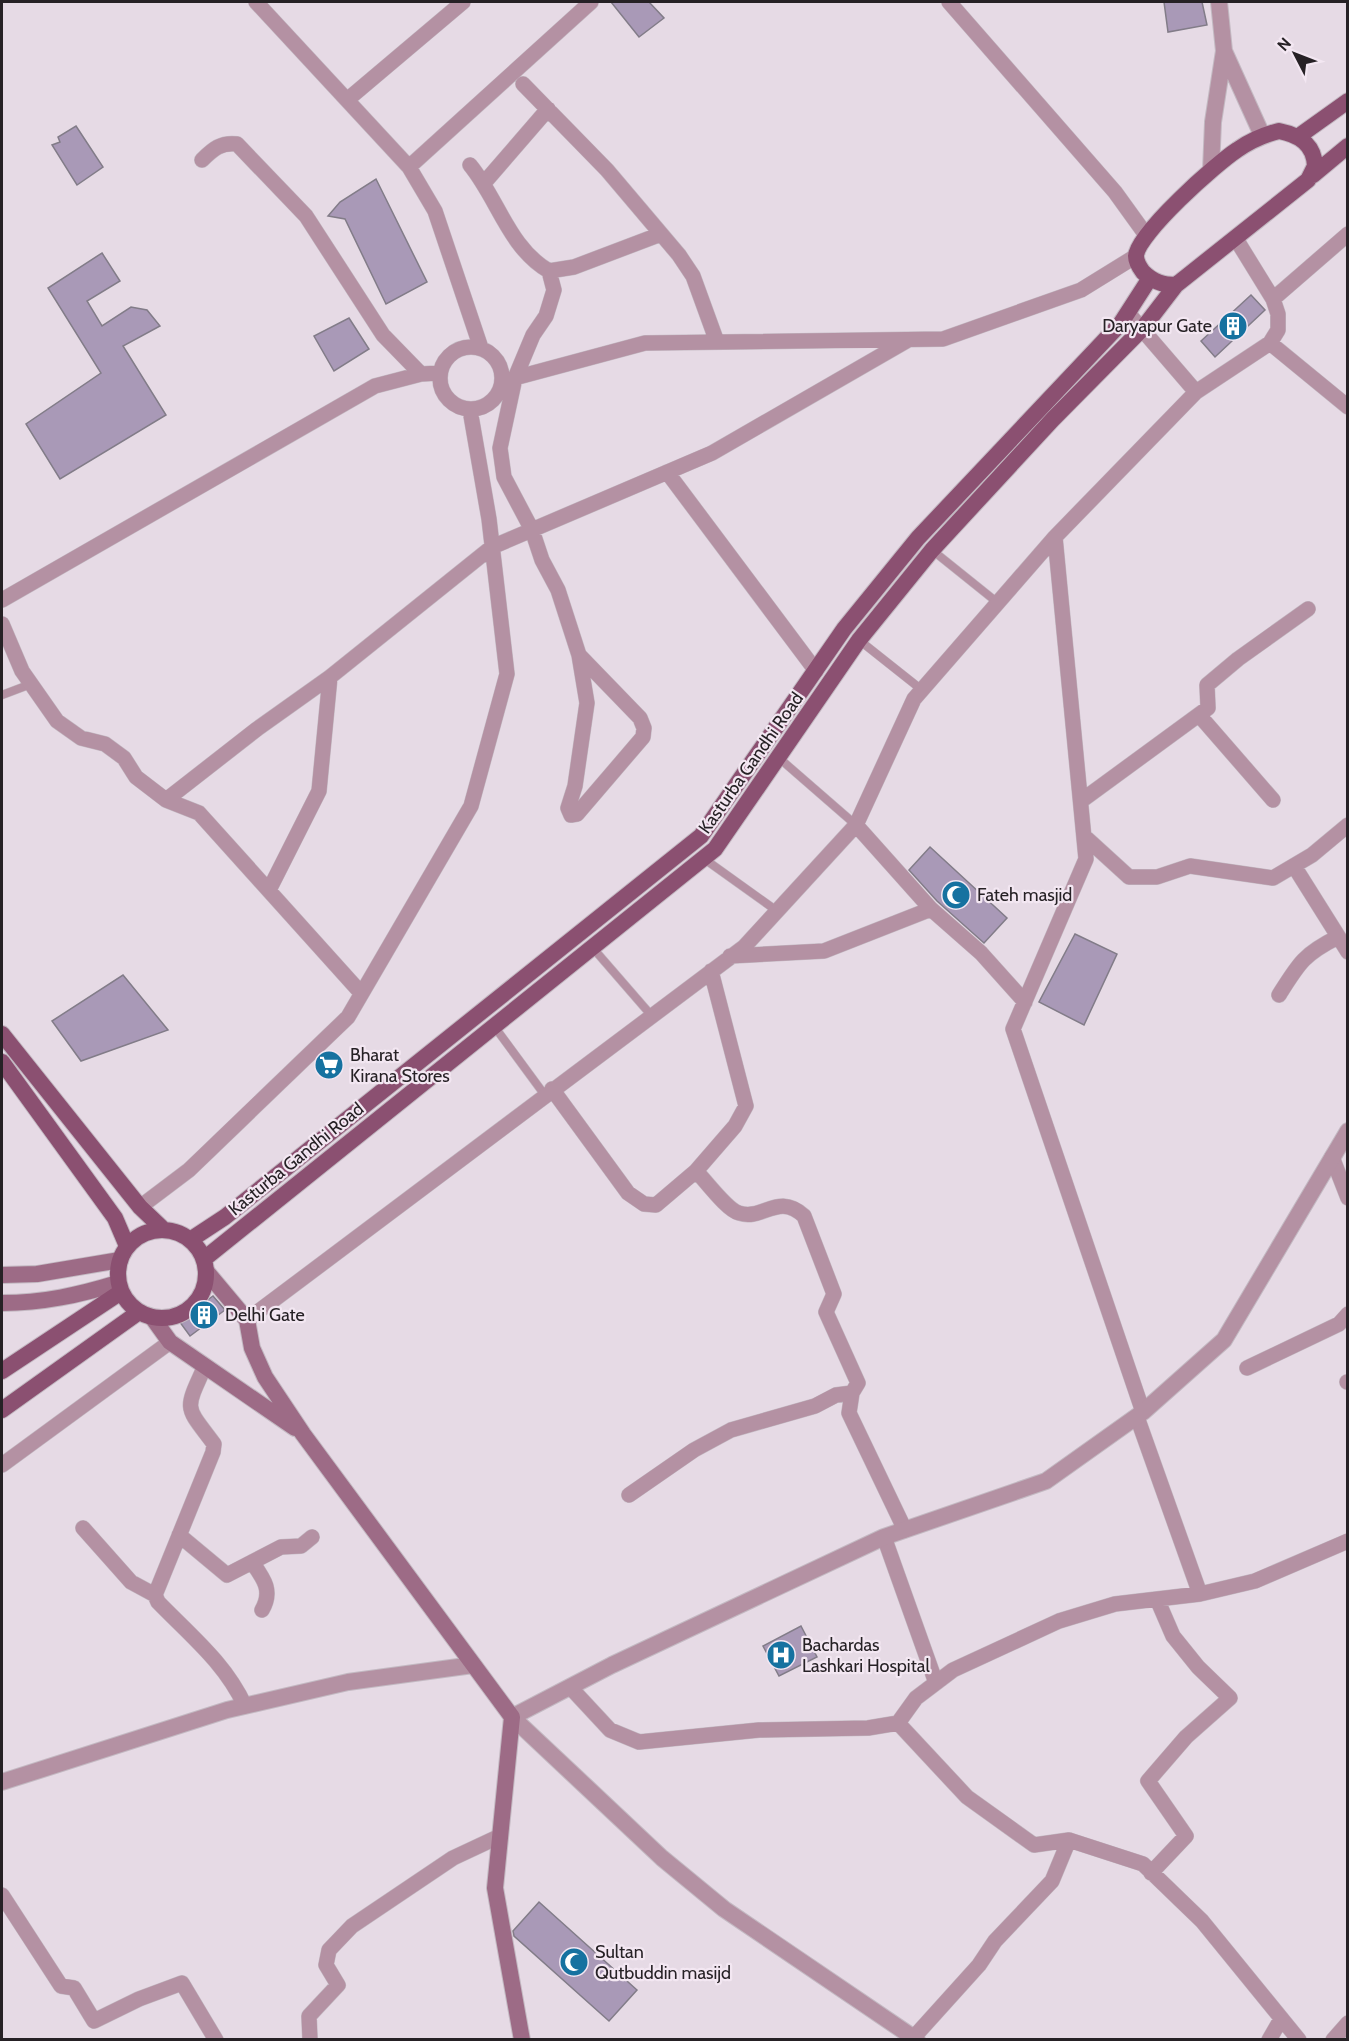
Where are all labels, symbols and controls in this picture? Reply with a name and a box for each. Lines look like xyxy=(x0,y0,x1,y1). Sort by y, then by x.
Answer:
north arrow xyxy=(1265,24,1325,84)
text: N xyxy=(1273,34,1295,55)
building icon: Daryapur Gate xyxy=(1217,310,1249,342)
place label: Daryapur Gate xyxy=(1102,315,1212,337)
street label: Kasturba Gandhi Road xyxy=(694,688,808,838)
mosque icon: Fateh masjid xyxy=(940,879,972,911)
place label: Fateh masjid xyxy=(977,884,1072,906)
place label: Bharat Kirana Stores xyxy=(350,1044,450,1087)
supermarket icon: Bharat Kirana Stores xyxy=(313,1049,345,1081)
street label: Kasturba Gandhi Road xyxy=(224,1098,368,1220)
building icon: Delhi Gate xyxy=(188,1299,220,1331)
place label: Delhi Gate xyxy=(225,1304,305,1326)
place label: Bachardas Lashkari Hospital xyxy=(802,1634,930,1677)
hospital icon: Bachardas Lashkari Hospital xyxy=(765,1639,797,1671)
place label: Sultan Qutbuddin masijd xyxy=(595,1941,731,1984)
mosque icon: Sultan Qutbuddin masijd xyxy=(558,1946,590,1978)

